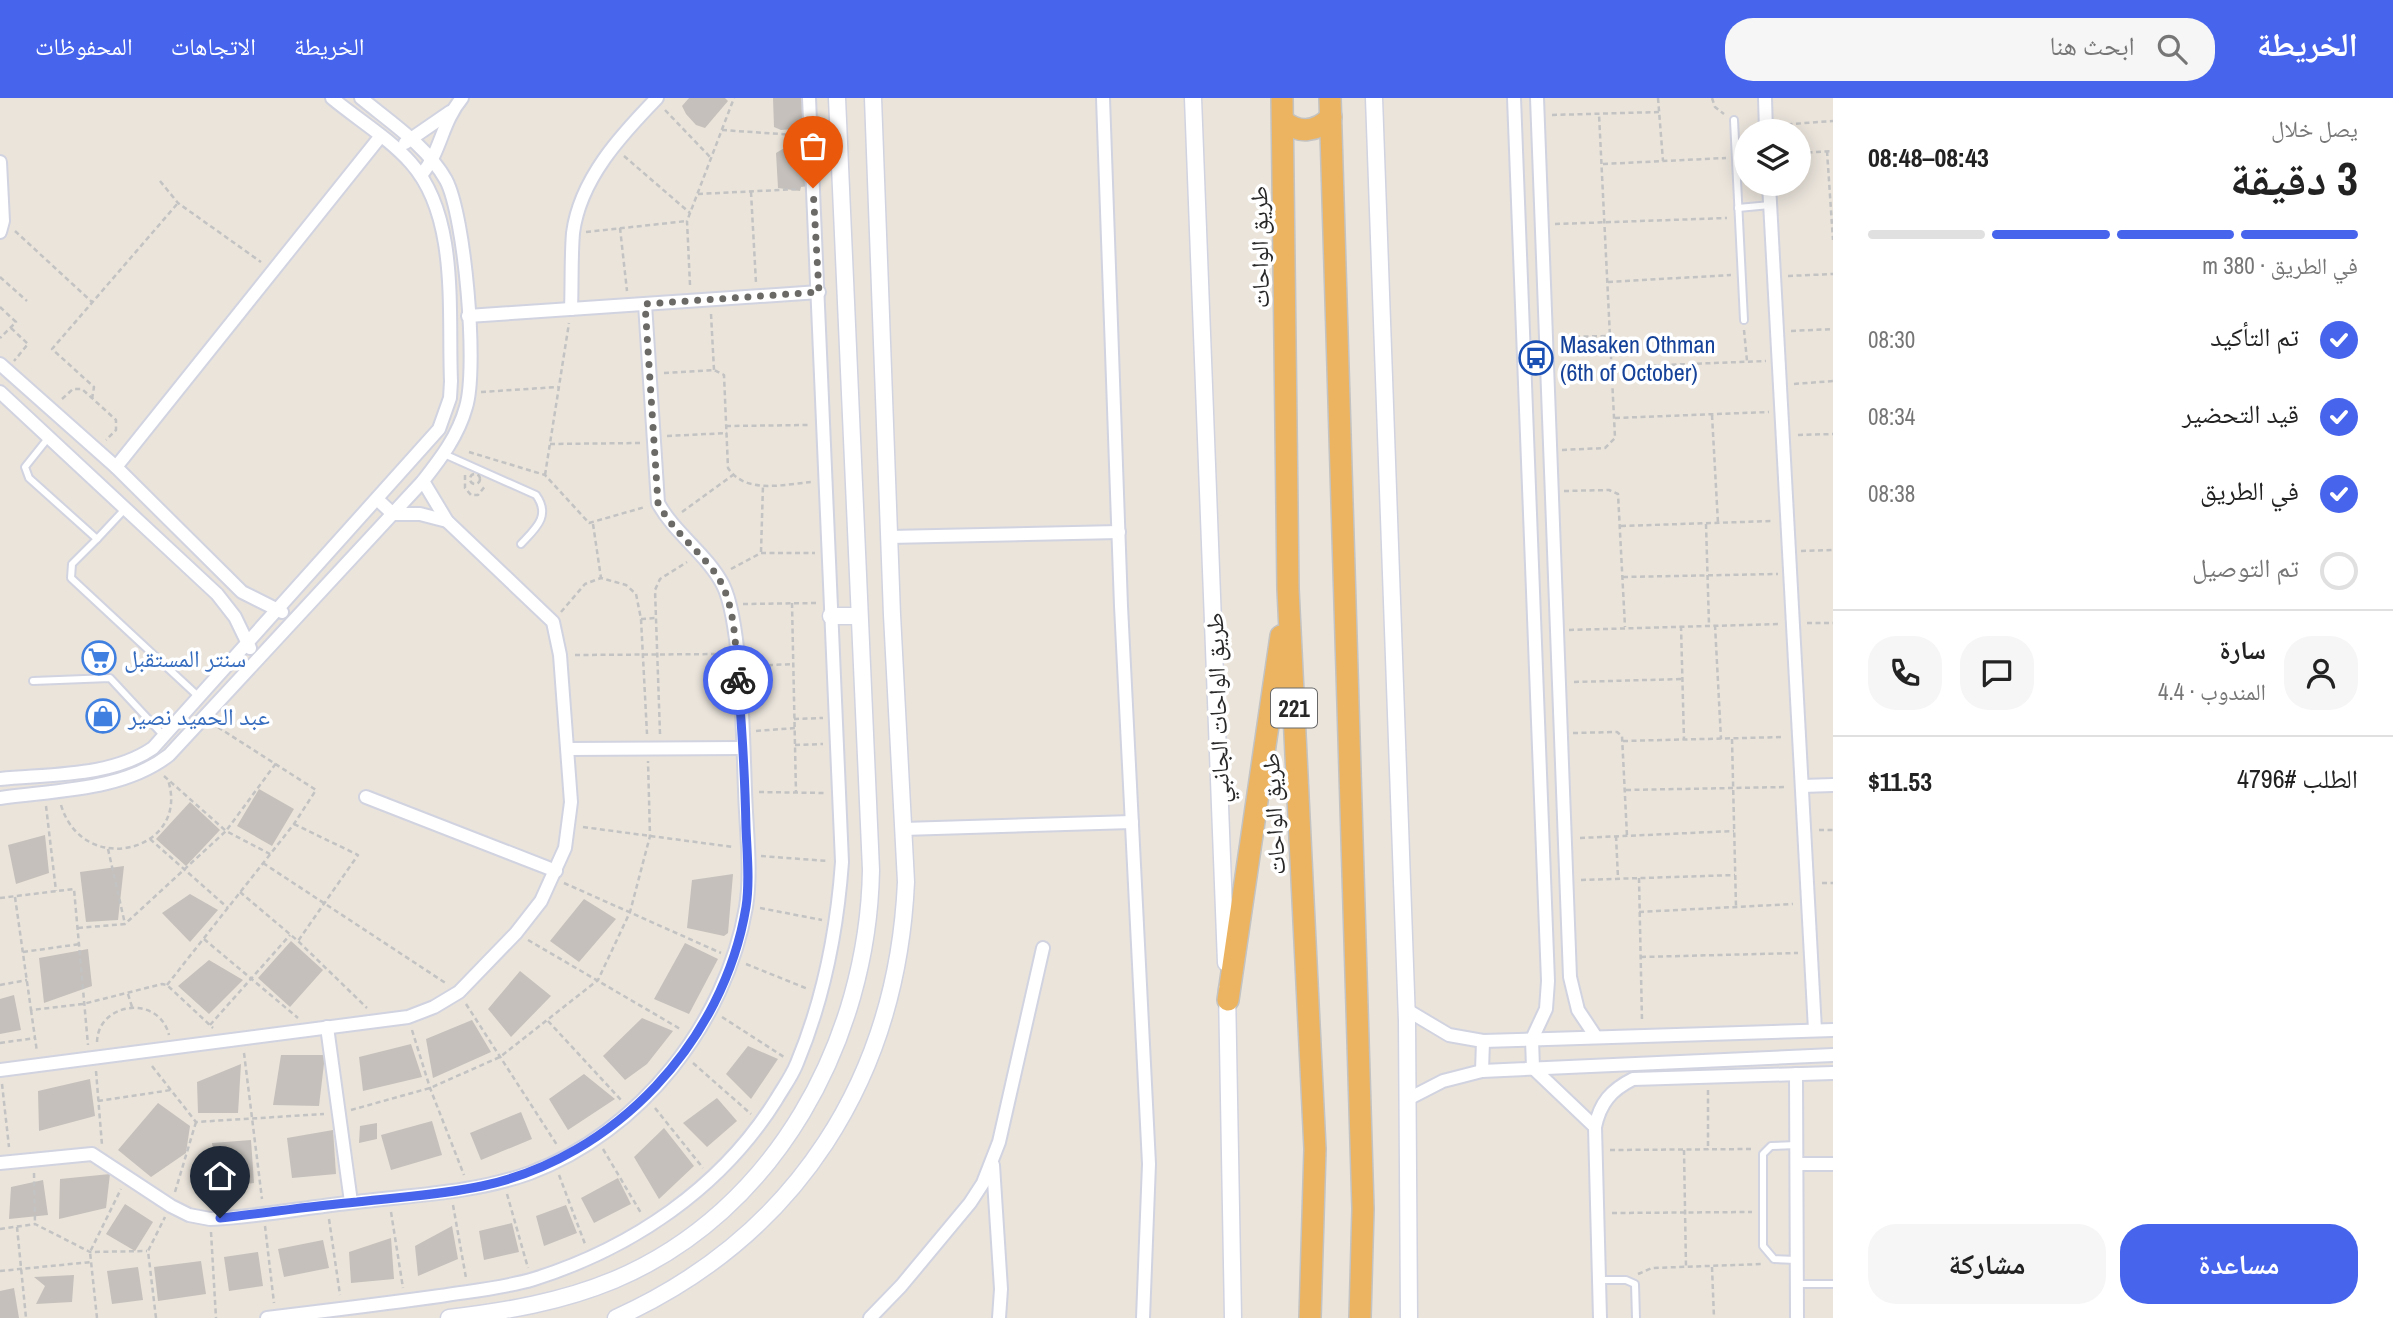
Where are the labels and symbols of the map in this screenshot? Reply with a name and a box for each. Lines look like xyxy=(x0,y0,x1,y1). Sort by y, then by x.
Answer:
pin xyxy=(783,116,843,188)
street label: طريق الواحات xyxy=(1242,186,1276,308)
place label: Masaken Othman (6th of October) xyxy=(1560,328,1715,388)
bus stop icon: Masaken Othman (6th of October) xyxy=(1517,339,1555,377)
street label: طريق الواحات الجانبي xyxy=(1198,612,1240,804)
supermarket icon: سنتر المستقبل xyxy=(80,639,118,677)
place label: سنتر المستقبل xyxy=(124,642,246,674)
courier xyxy=(703,645,773,715)
road number: 221 xyxy=(1271,688,1317,728)
shop icon: عبد الحميد نصير xyxy=(84,697,122,735)
place label: عبد الحميد نصير xyxy=(127,700,270,732)
street label: طريق الواحات xyxy=(1254,752,1292,876)
pin xyxy=(190,1146,250,1218)

